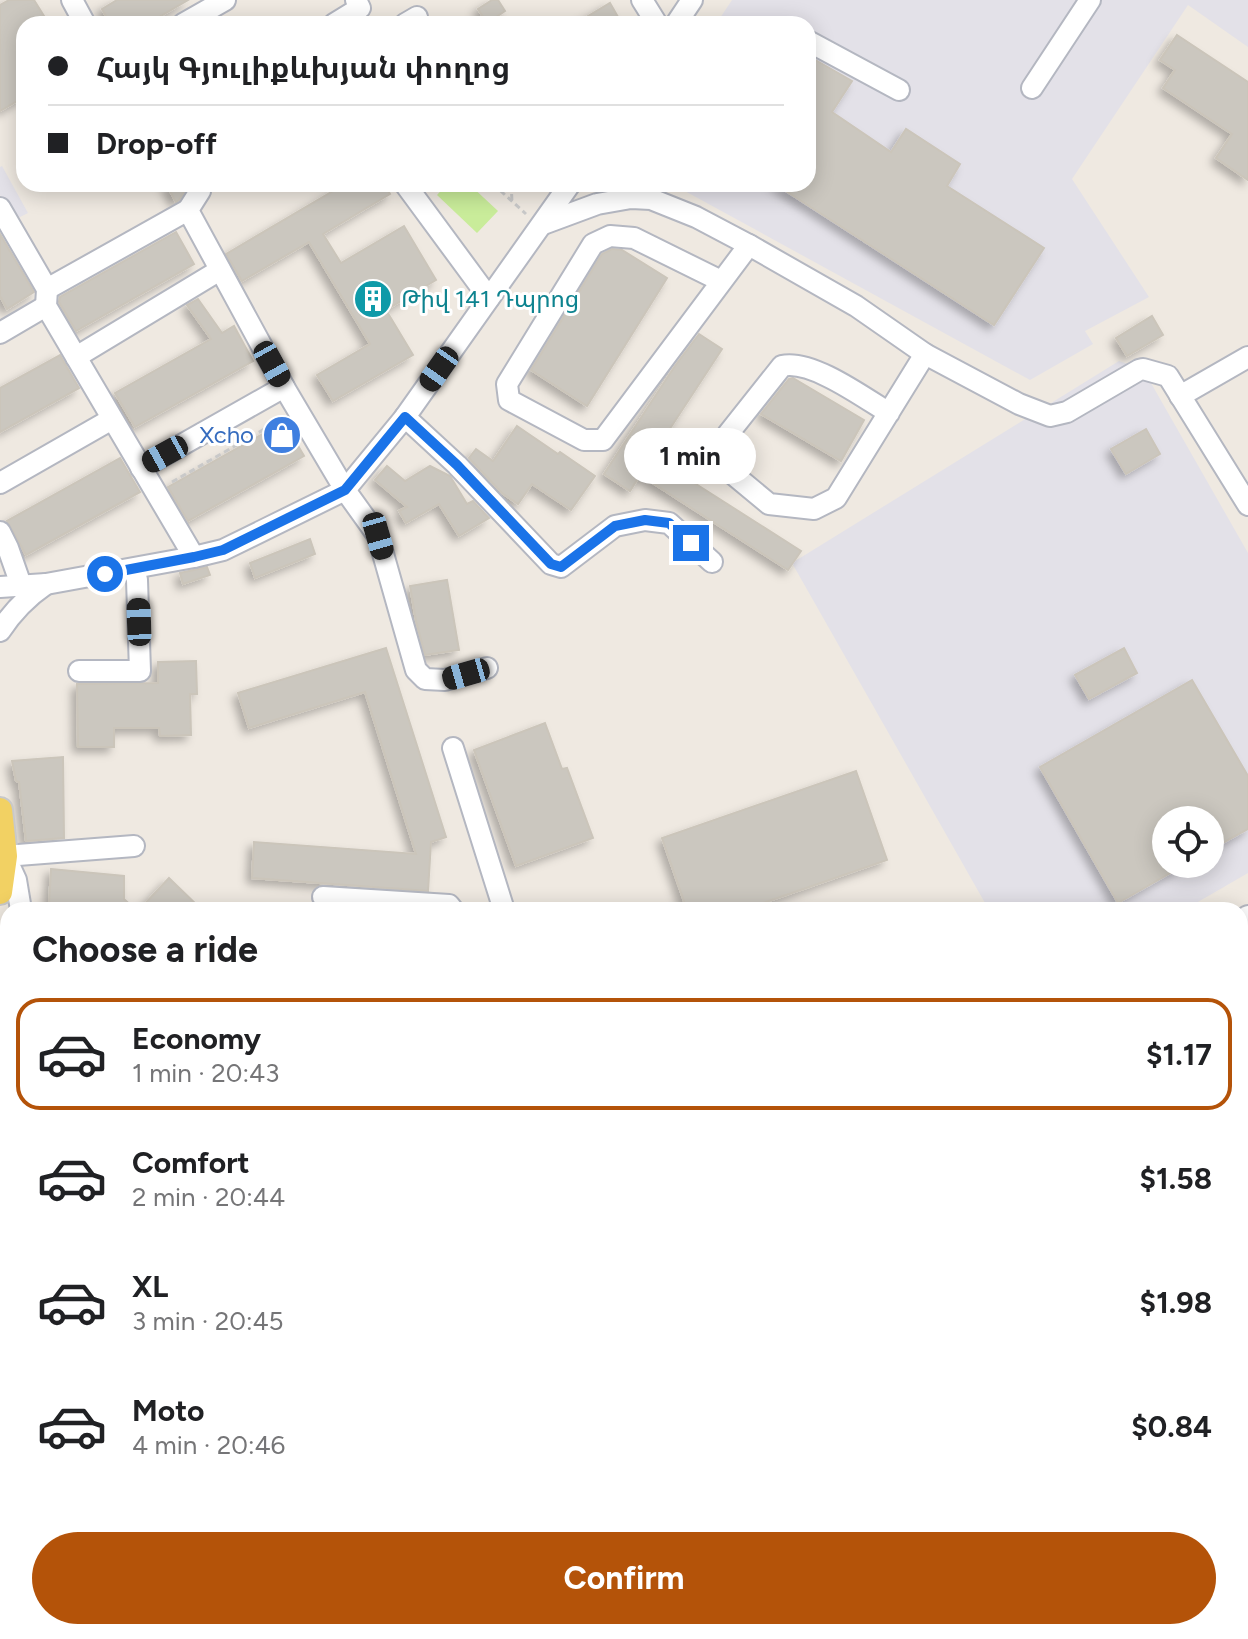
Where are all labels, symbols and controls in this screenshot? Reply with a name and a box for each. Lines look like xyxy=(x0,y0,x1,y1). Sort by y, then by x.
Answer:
text: Հայկ Գյուլիքևխյան փողոց xyxy=(96,49,510,86)
text: Drop-off xyxy=(96,125,217,162)
building icon: Թիվ 141 Դպրոց xyxy=(352,278,394,320)
place label: Թիվ 141 Դպրոց xyxy=(401,284,579,313)
car xyxy=(250,337,294,391)
car xyxy=(415,342,463,396)
shop icon: Xcho xyxy=(261,414,303,456)
place label: Xcho xyxy=(200,420,254,449)
callout: 1 min xyxy=(625,427,757,483)
car xyxy=(138,432,192,476)
text: 1 min xyxy=(659,440,721,472)
car xyxy=(360,510,396,562)
route end xyxy=(673,525,709,561)
route start xyxy=(87,556,123,592)
car xyxy=(126,598,152,646)
car xyxy=(440,656,492,692)
map controls xyxy=(1152,806,1224,878)
button: locate xyxy=(1152,806,1224,878)
text: Choose a ride xyxy=(32,928,258,971)
icon: car xyxy=(36,1018,108,1090)
text: Economy xyxy=(132,1020,261,1057)
text: $1.17 xyxy=(1146,1036,1212,1073)
text: 1 min · 20:43 xyxy=(132,1057,279,1089)
icon: car xyxy=(36,1142,108,1214)
text: Comfort xyxy=(132,1144,250,1181)
text: $1.58 xyxy=(1139,1160,1212,1197)
text: 2 min · 20:44 xyxy=(132,1181,285,1213)
icon: car xyxy=(36,1266,108,1338)
text: XL xyxy=(132,1268,168,1305)
text: $1.98 xyxy=(1140,1284,1212,1321)
text: 3 min · 20:45 xyxy=(132,1305,284,1337)
icon: car xyxy=(36,1390,108,1462)
text: Moto xyxy=(132,1392,204,1429)
text: $0.84 xyxy=(1131,1408,1212,1445)
text: 4 min · 20:46 xyxy=(132,1429,285,1461)
button: Confirm xyxy=(32,1532,1216,1624)

